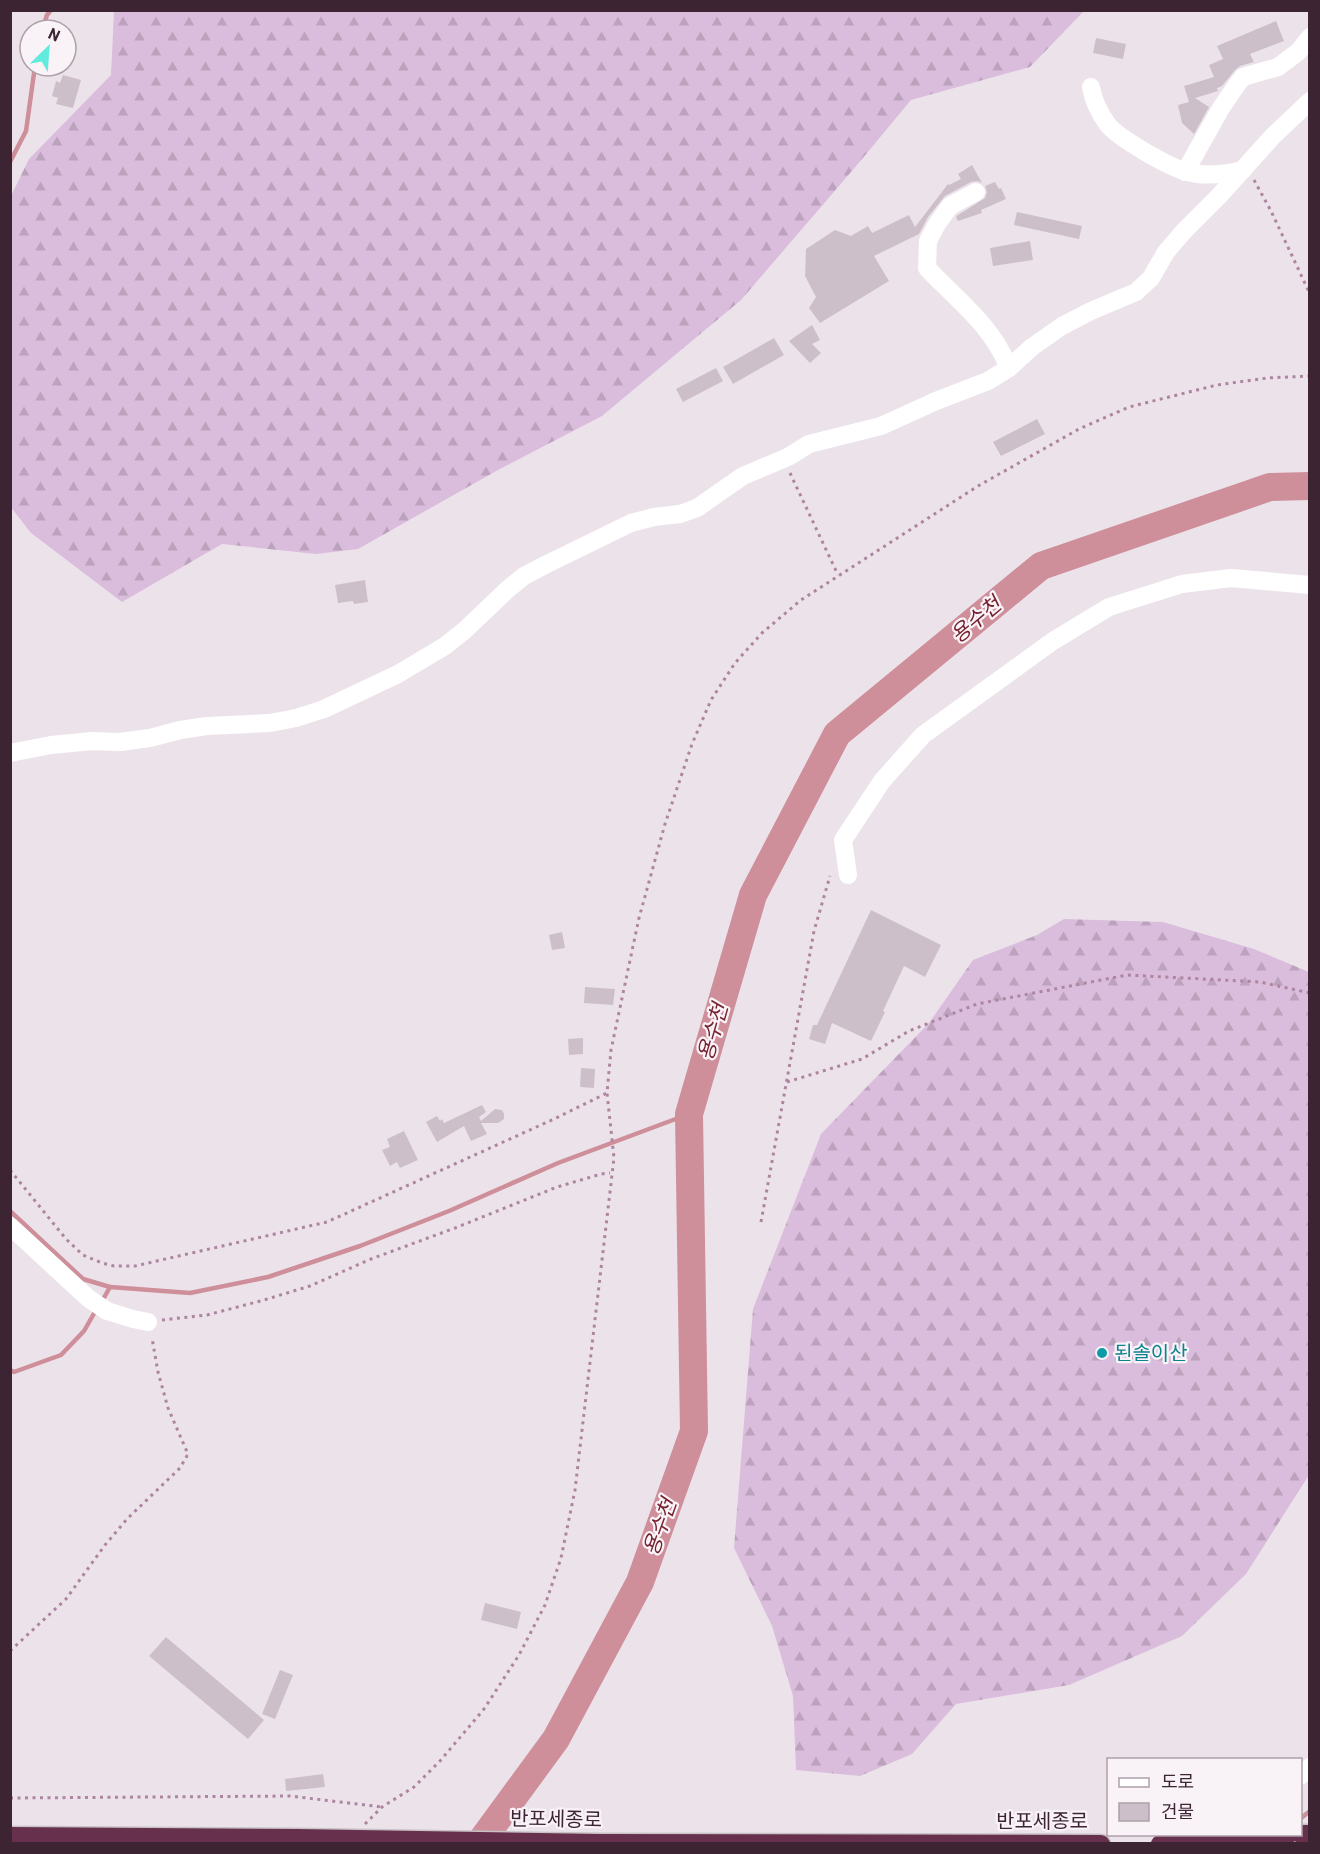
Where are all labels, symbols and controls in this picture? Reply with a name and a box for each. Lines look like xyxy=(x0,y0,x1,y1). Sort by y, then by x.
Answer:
north arrow xyxy=(18,18,78,78)
text: N xyxy=(46,23,63,45)
water label: 용수천 xyxy=(945,589,1007,647)
water label: 용수천 xyxy=(692,998,732,1063)
place label: 된솔이산 xyxy=(1114,1340,1188,1364)
marker: 된솔이산 xyxy=(1095,1346,1109,1360)
water label: 용수천 xyxy=(637,1492,681,1558)
legend xyxy=(1107,1758,1302,1836)
text: 도로 xyxy=(1161,1770,1194,1792)
text: 건물 xyxy=(1161,1800,1194,1822)
street label: 반포세종로 xyxy=(510,1805,602,1831)
street label: 반포세종로 xyxy=(996,1808,1088,1832)

